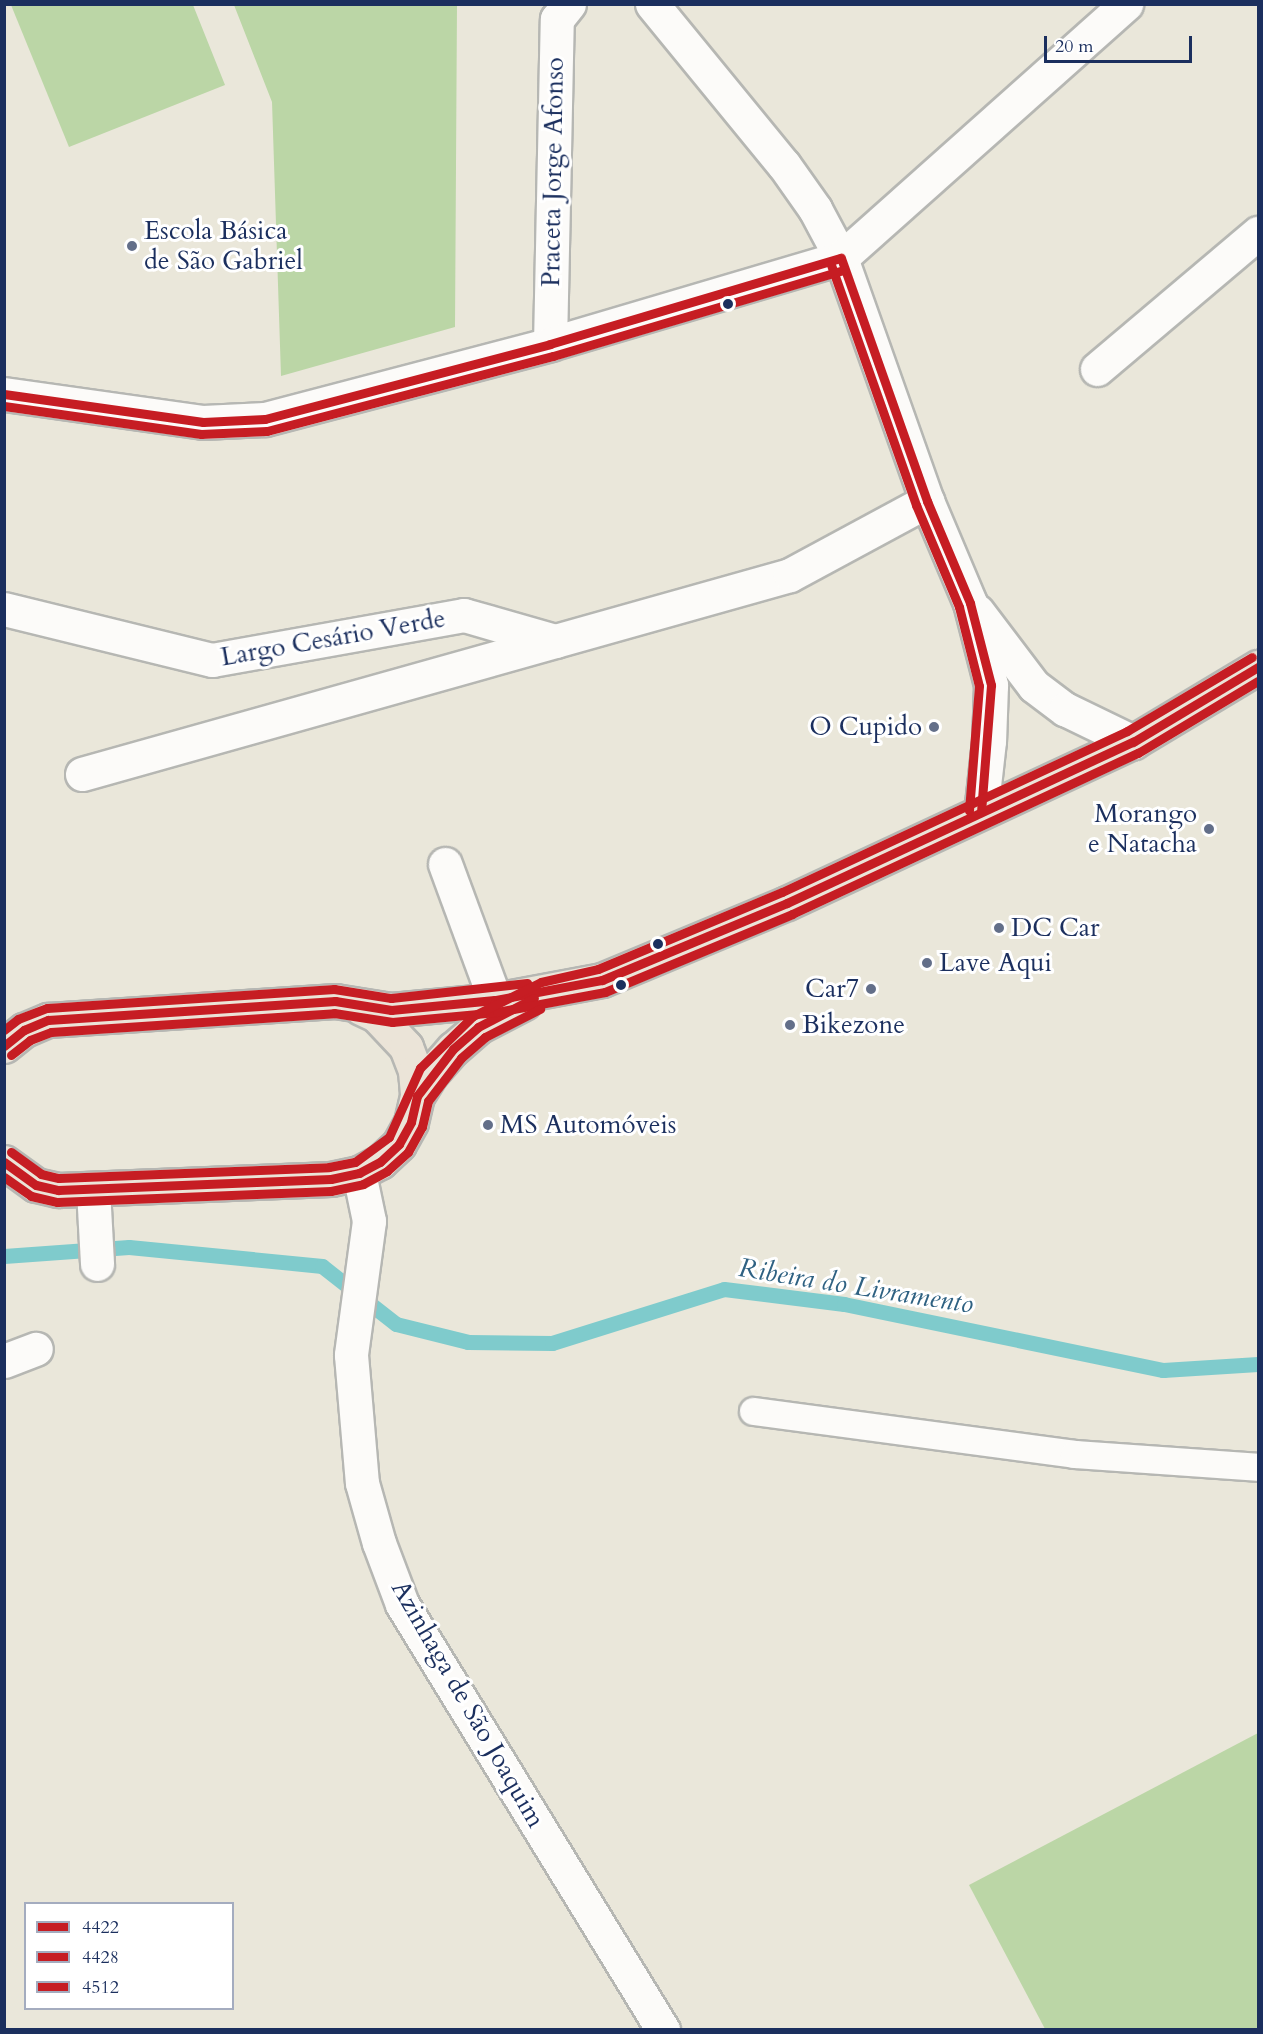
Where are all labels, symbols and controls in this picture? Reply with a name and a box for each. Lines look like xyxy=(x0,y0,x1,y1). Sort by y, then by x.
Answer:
scale bar xyxy=(1047,24,1196,62)
text: 20 m xyxy=(1055,34,1094,59)
street label: Praceta Jorge Afonso xyxy=(535,57,571,287)
place label: Escola Básica de São Gabriel xyxy=(144,215,303,276)
marker: Escola Básica de São Gabriel xyxy=(125,239,139,253)
unlabelled marker xyxy=(722,298,734,310)
street label: Largo Cesário Verde xyxy=(218,603,448,673)
place label: O Cupido xyxy=(809,711,922,743)
marker: O Cupido xyxy=(927,720,941,734)
place label: Morango e Natacha xyxy=(1088,798,1197,860)
marker: Morango e Natacha xyxy=(1202,822,1216,836)
place label: DC Car xyxy=(1011,912,1100,944)
marker: DC Car xyxy=(992,921,1006,935)
unlabelled marker xyxy=(652,938,664,950)
place label: Lave Aqui xyxy=(939,947,1052,979)
marker: Lave Aqui xyxy=(920,956,934,970)
place label: Car7 xyxy=(805,973,859,1005)
unlabelled marker xyxy=(615,979,627,991)
marker: Car7 xyxy=(864,982,878,996)
place label: Bikezone xyxy=(802,1009,905,1041)
marker: Bikezone xyxy=(783,1018,797,1032)
place label: MS Automóveis xyxy=(500,1109,677,1141)
marker: MS Automóveis xyxy=(481,1118,495,1132)
water label: Ribeira do Livramento xyxy=(736,1251,976,1321)
street label: Azinhaga de São Joaquim xyxy=(384,1575,552,1833)
legend xyxy=(24,1902,234,2010)
text: 4422 xyxy=(82,1915,119,1940)
text: 4428 xyxy=(82,1945,119,1970)
text: 4512 xyxy=(82,1975,119,2000)

